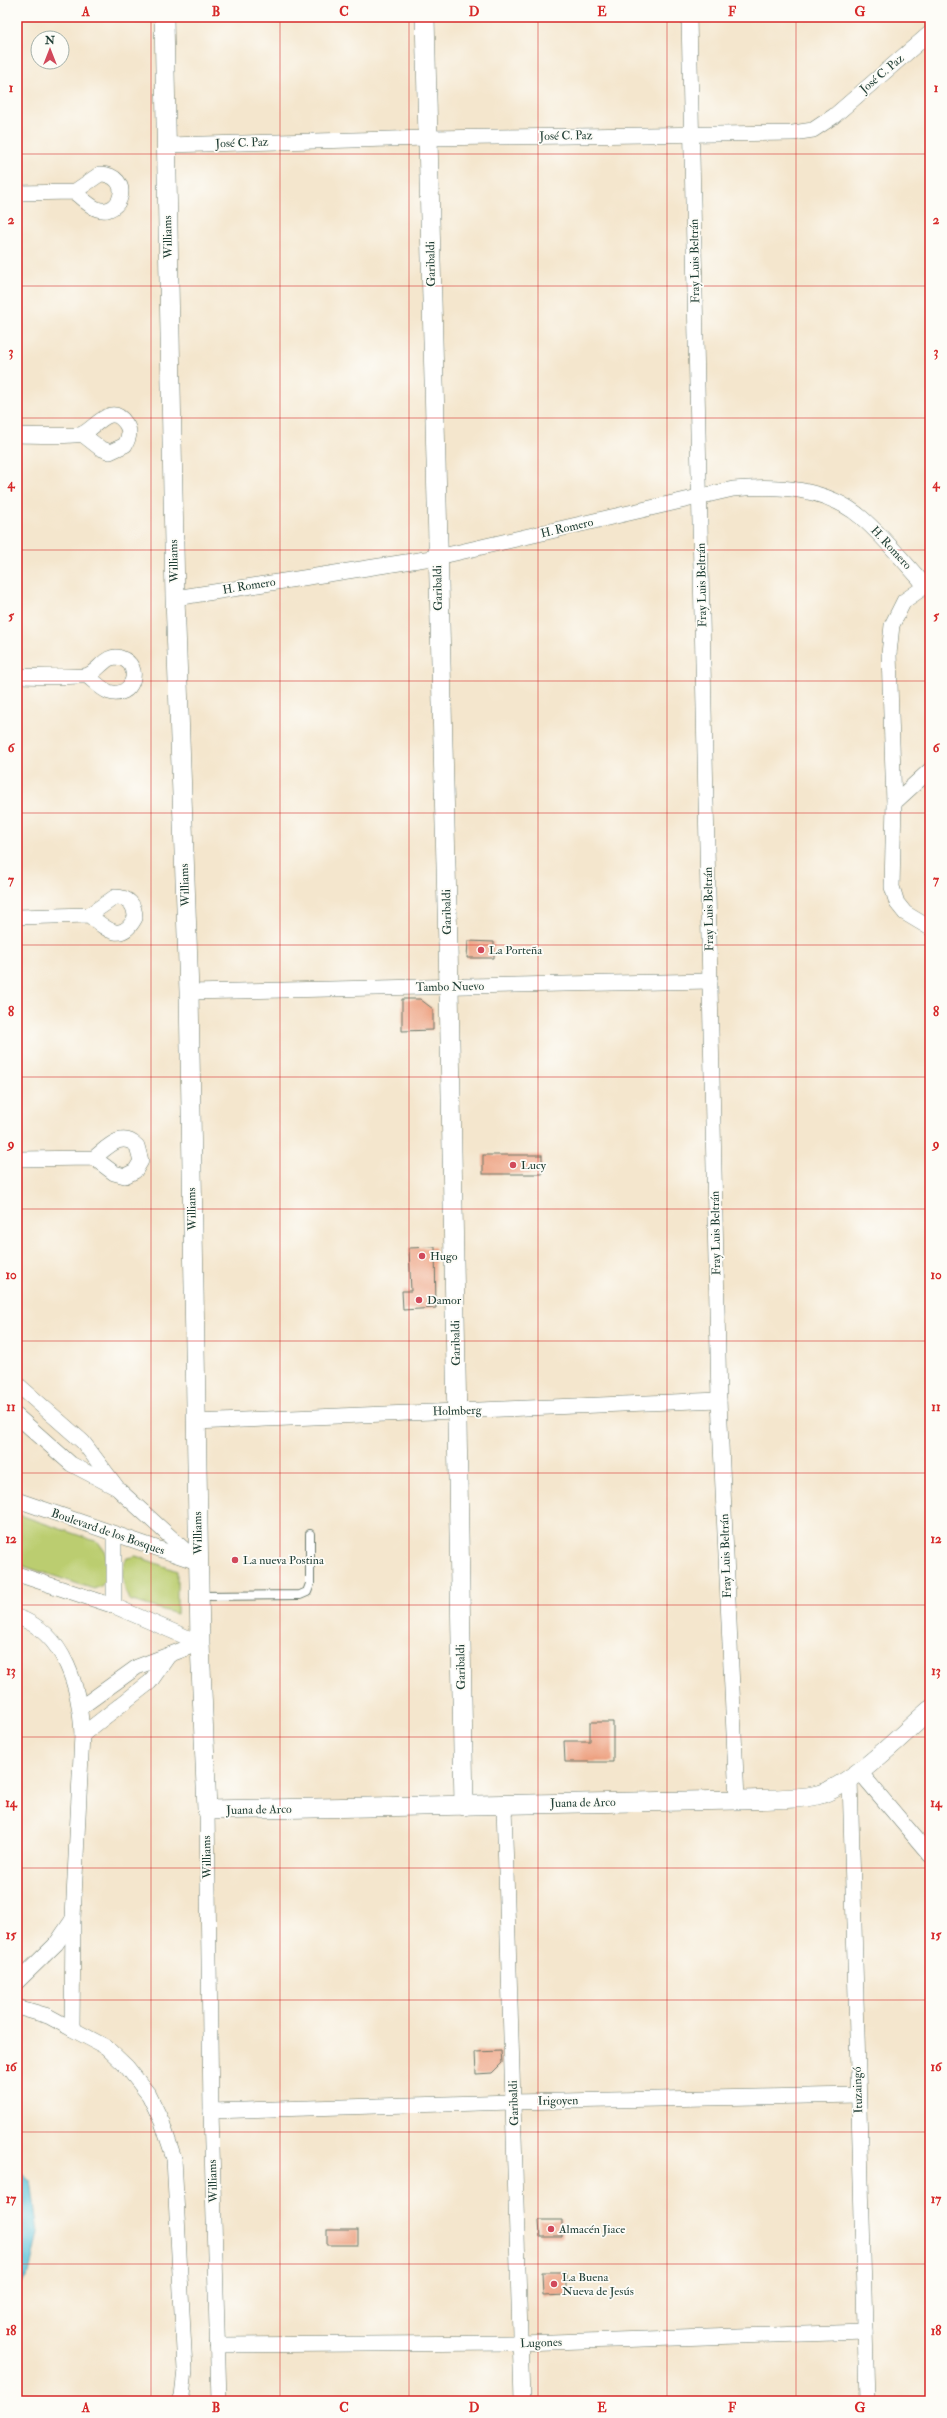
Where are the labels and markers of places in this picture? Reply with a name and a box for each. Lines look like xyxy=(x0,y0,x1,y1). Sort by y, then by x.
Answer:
place label: La Porteña xyxy=(489,943,543,958)
marker: La Porteña xyxy=(476,945,486,955)
place label: Lucy xyxy=(521,1158,547,1173)
marker: Lucy xyxy=(508,1160,518,1170)
place label: Hugo xyxy=(430,1249,458,1264)
marker: Hugo xyxy=(417,1251,427,1261)
place label: Damor xyxy=(427,1293,462,1308)
marker: Damor xyxy=(414,1295,424,1305)
place label: La nueva Postina xyxy=(243,1553,325,1568)
marker: La nueva Postina xyxy=(230,1555,240,1565)
place label: Almacén Jiace xyxy=(558,2222,625,2237)
marker: Almacén Jiace xyxy=(546,2224,556,2234)
place label: La Buena Nueva de Jesús xyxy=(562,2270,634,2299)
marker: La Buena Nueva de Jesús xyxy=(549,2279,559,2289)

